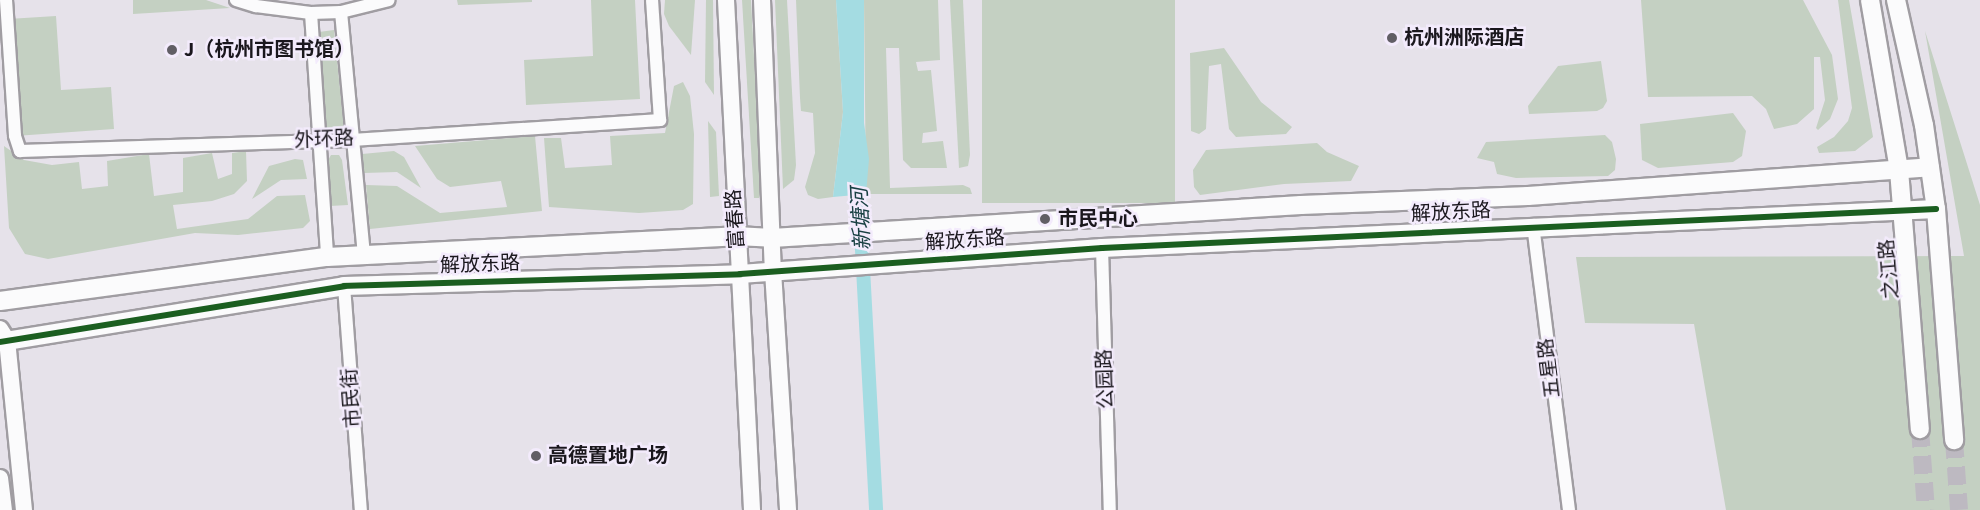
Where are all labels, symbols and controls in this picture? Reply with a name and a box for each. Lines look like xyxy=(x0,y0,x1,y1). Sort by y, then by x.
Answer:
place label: 杭州洲际酒店 xyxy=(1404,26,1524,50)
marker: 杭州洲际酒店 xyxy=(1385,31,1399,45)
place label: J（杭州市图书馆） xyxy=(184,38,354,62)
marker: J（杭州市图书馆） xyxy=(165,43,179,57)
street label: 外环路 xyxy=(294,127,354,153)
water label: 新塘河 xyxy=(847,187,875,251)
street label: 富春路 xyxy=(722,188,750,250)
street label: 解放东路 xyxy=(1410,199,1492,227)
place label: 市民中心 xyxy=(1058,207,1138,231)
marker: 市民中心 xyxy=(1036,210,1054,228)
street label: 解放东路 xyxy=(924,226,1006,256)
street label: 之江路 xyxy=(1875,238,1905,300)
street label: 解放东路 xyxy=(440,252,520,278)
street label: 五星路 xyxy=(1534,337,1566,399)
street label: 公园路 xyxy=(1093,349,1119,409)
street label: 市民街 xyxy=(338,367,366,429)
place label: 高德置地广场 xyxy=(548,444,668,468)
marker: 高德置地广场 xyxy=(529,449,543,463)

